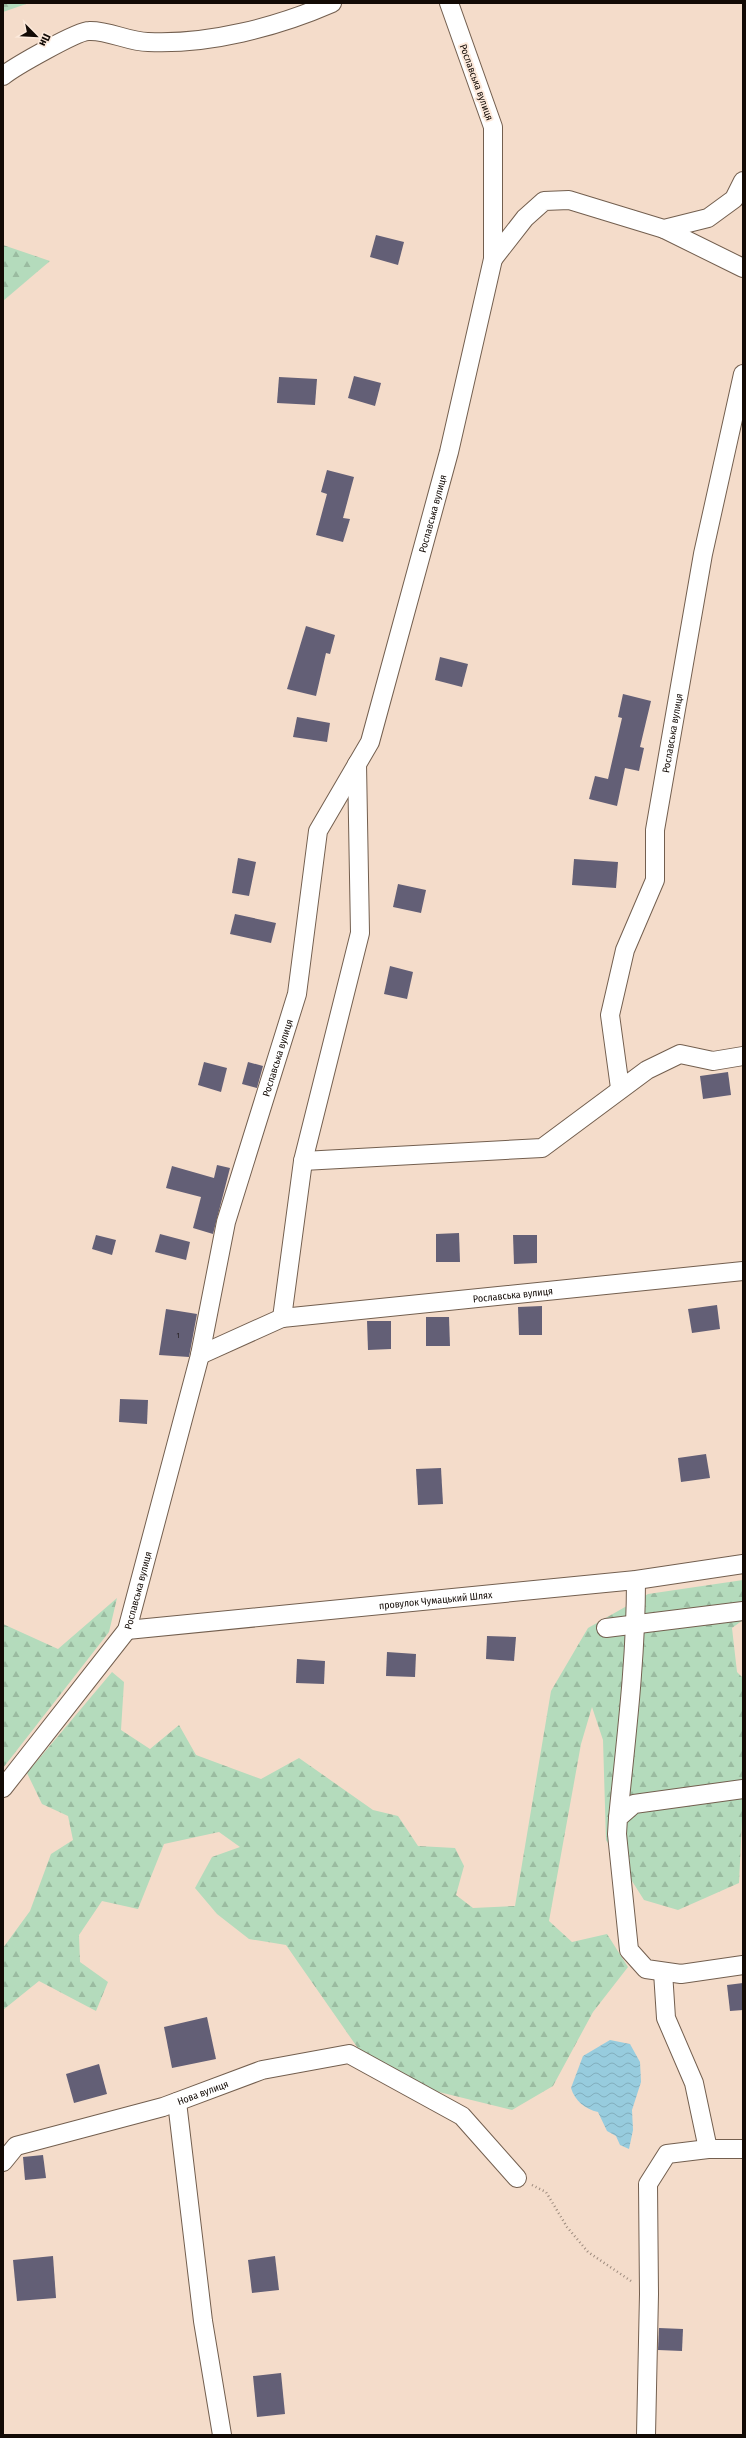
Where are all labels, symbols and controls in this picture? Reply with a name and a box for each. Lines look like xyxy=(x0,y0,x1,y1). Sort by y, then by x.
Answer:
north arrow xyxy=(16,16,56,56)
text: Пн xyxy=(36,32,53,48)
street label: Рославська вулиця xyxy=(457,43,495,122)
street label: Рославська вулиця xyxy=(417,473,450,554)
street label: Рославська вулиця xyxy=(660,693,686,774)
street label: Рославська вулиця xyxy=(260,1018,296,1098)
street label: Рославська вулиця xyxy=(472,1285,554,1306)
house number: 1 xyxy=(176,1331,180,1340)
street label: Рославська вулиця xyxy=(122,1550,155,1631)
street label: провулок Чумацький Шлях xyxy=(378,1589,494,1612)
street label: Нова вулиця xyxy=(176,2078,230,2108)

